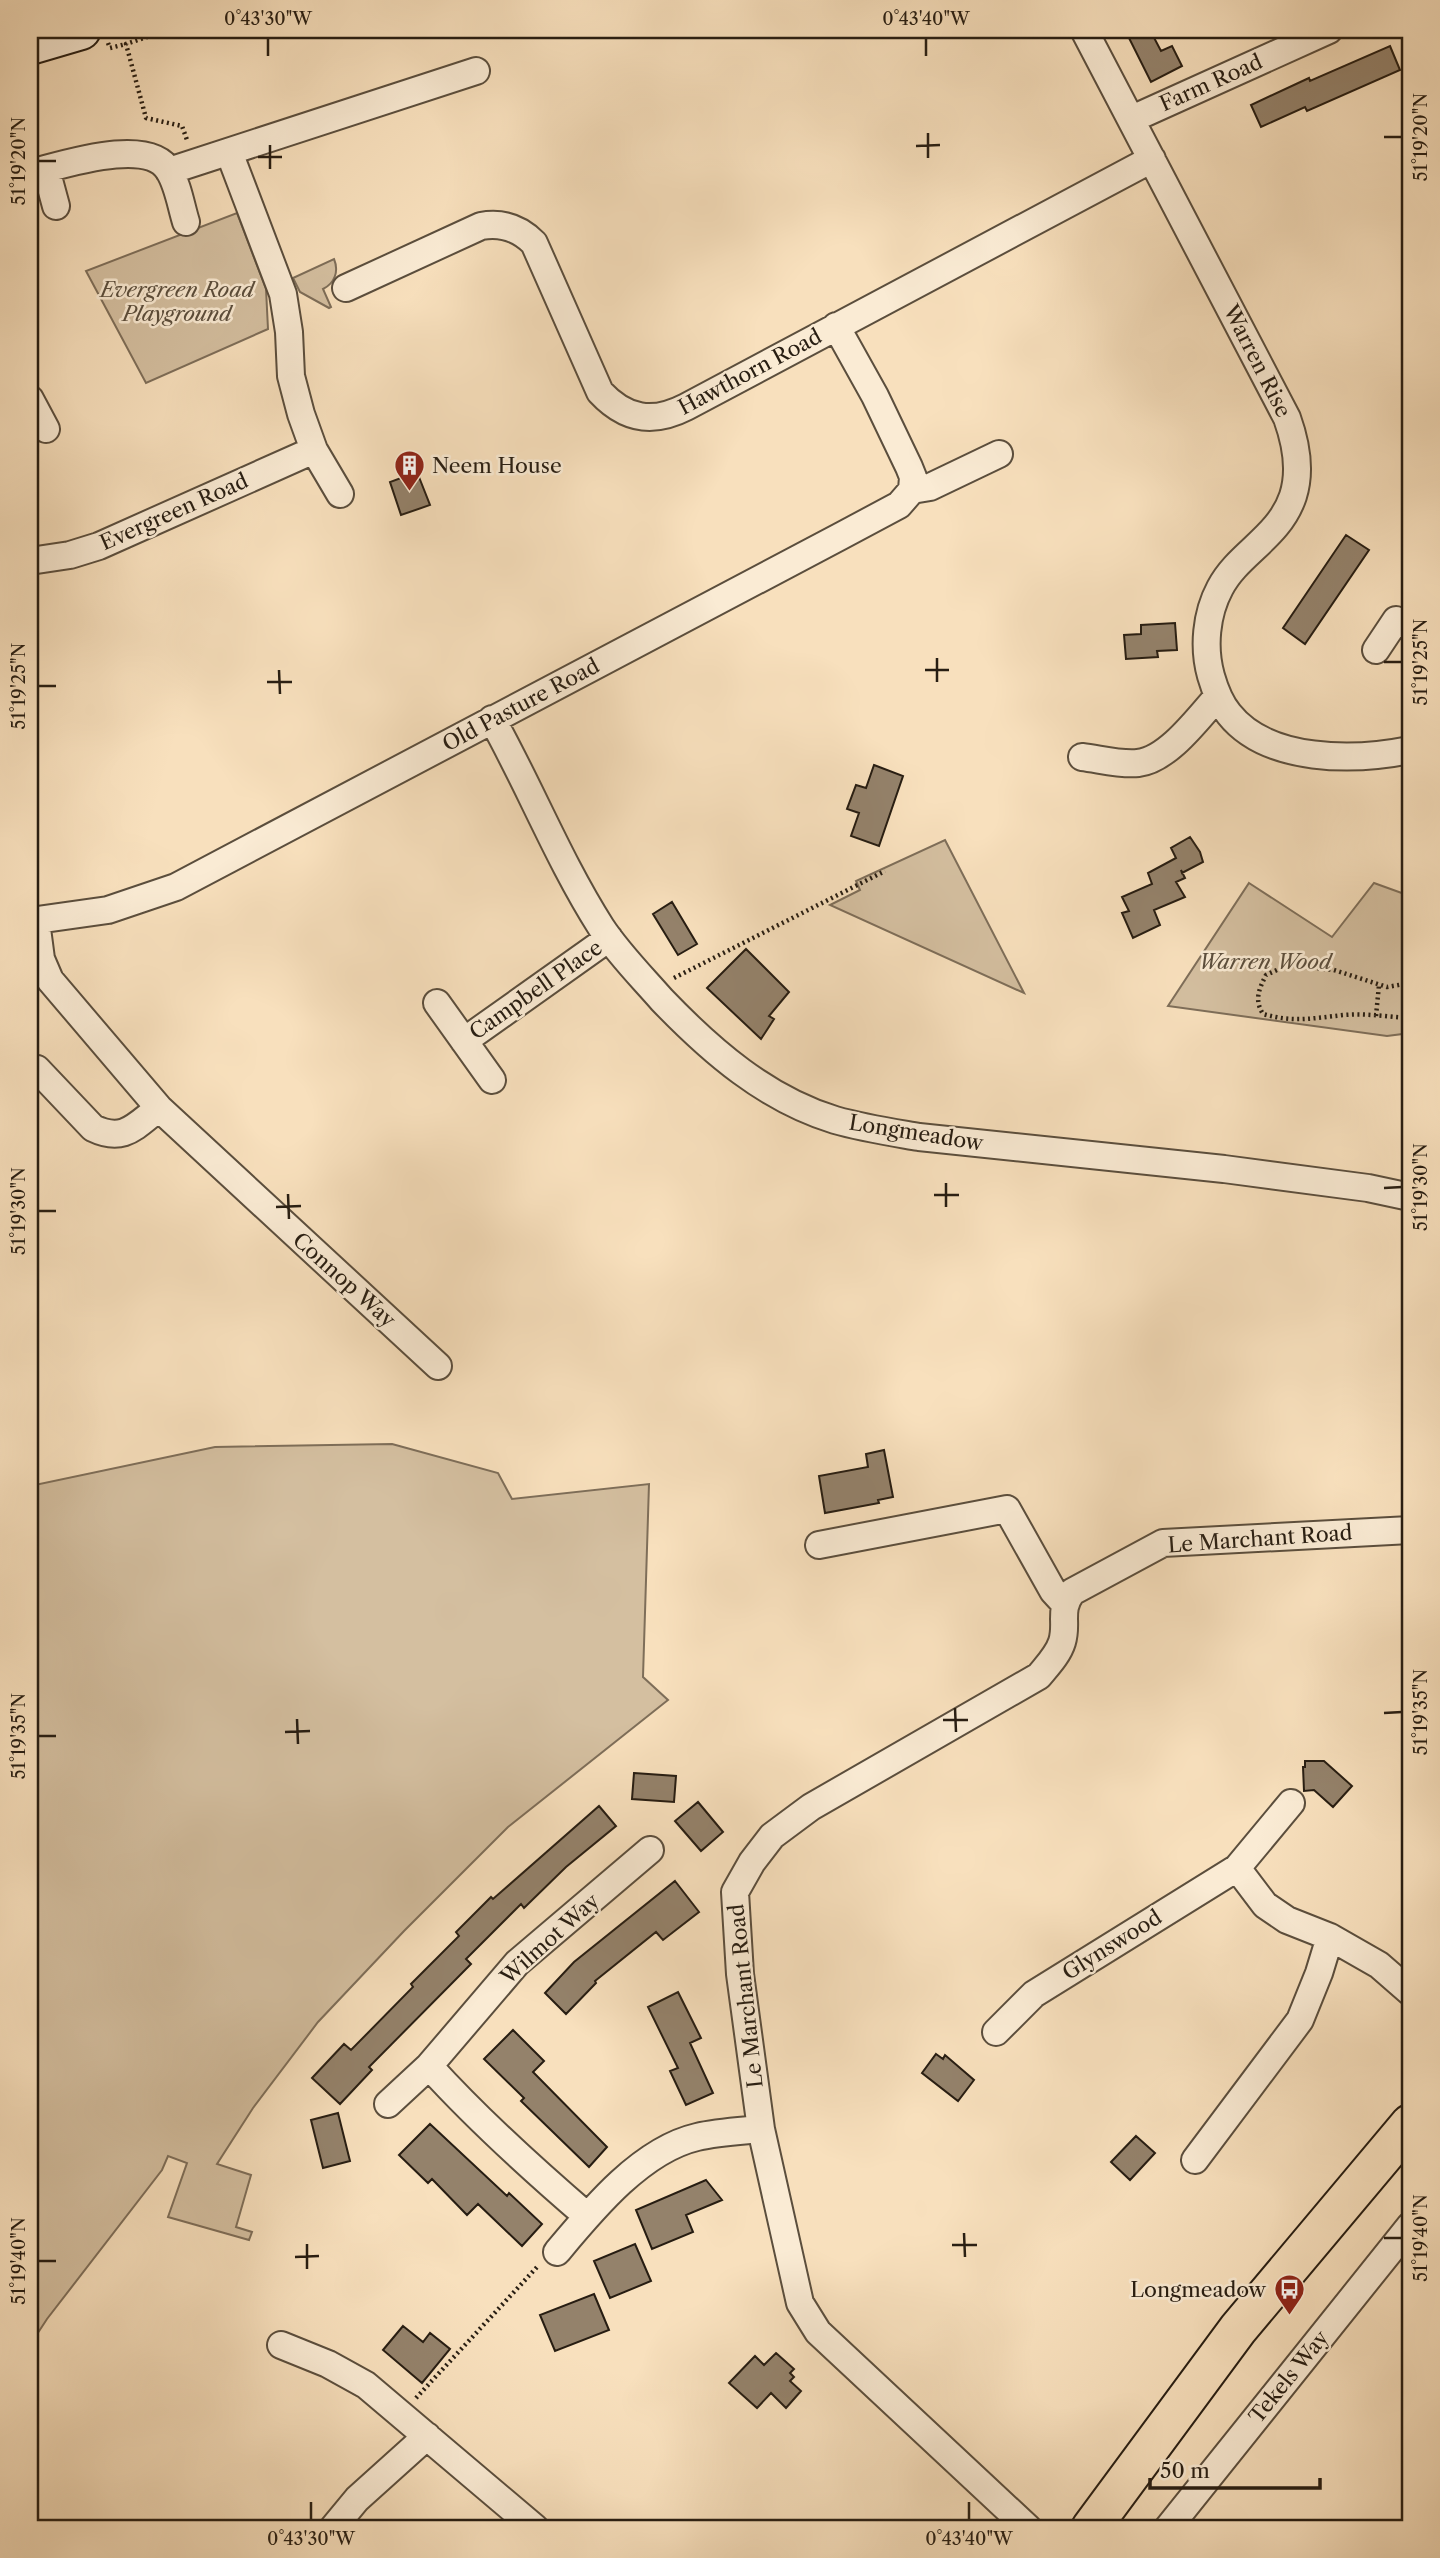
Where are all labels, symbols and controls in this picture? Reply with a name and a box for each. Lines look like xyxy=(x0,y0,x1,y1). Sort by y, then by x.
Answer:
text: 0°43'30"W xyxy=(224,8,313,30)
text: 0°43'40"W xyxy=(882,8,971,30)
street label: Farm Road xyxy=(1156,49,1266,116)
text: 51°19'20"N xyxy=(1410,93,1432,181)
text: 51°19'20"N xyxy=(8,117,30,205)
park label: Evergreen Road Playground xyxy=(98,277,256,326)
street label: Warren Rise xyxy=(1218,300,1296,421)
street label: Hawthorn Road xyxy=(674,323,826,420)
building icon: Neem House xyxy=(392,449,426,493)
place label: Neem House xyxy=(432,453,562,478)
street label: Evergreen Road xyxy=(96,468,252,555)
text: 51°19'25"N xyxy=(1410,618,1432,705)
text: 51°19'25"N xyxy=(8,642,30,729)
street label: Old Pasture Road xyxy=(438,653,604,756)
street label: Campbell Place xyxy=(465,935,607,1045)
park label: Warren Wood xyxy=(1199,949,1334,974)
street label: Longmeadow xyxy=(847,1110,986,1156)
text: 51°19'30"N xyxy=(1410,1143,1432,1231)
text: 51°19'30"N xyxy=(8,1167,30,1255)
street label: Connop Way xyxy=(288,1227,401,1332)
street label: Le Marchant Road xyxy=(1167,1520,1353,1557)
text: 51°19'35"N xyxy=(1410,1669,1432,1755)
text: 51°19'35"N xyxy=(8,1693,30,1779)
street label: Wilmot Way xyxy=(495,1888,604,1990)
street label: Le Marchant Road xyxy=(723,1902,768,2089)
street label: Glynswood xyxy=(1058,1904,1166,1985)
text: 51°19'40"N xyxy=(1410,2194,1432,2282)
text: 51°19'40"N xyxy=(8,2217,30,2305)
bus stop icon: Longmeadow xyxy=(1272,2273,1306,2317)
place label: Longmeadow xyxy=(1130,2277,1267,2302)
street label: Tekels Way xyxy=(1244,2325,1334,2428)
scale bar xyxy=(1150,2446,1319,2490)
text: 50 m xyxy=(1160,2458,1210,2483)
text: 0°43'30"W xyxy=(267,2528,356,2550)
text: 0°43'40"W xyxy=(925,2528,1014,2550)

